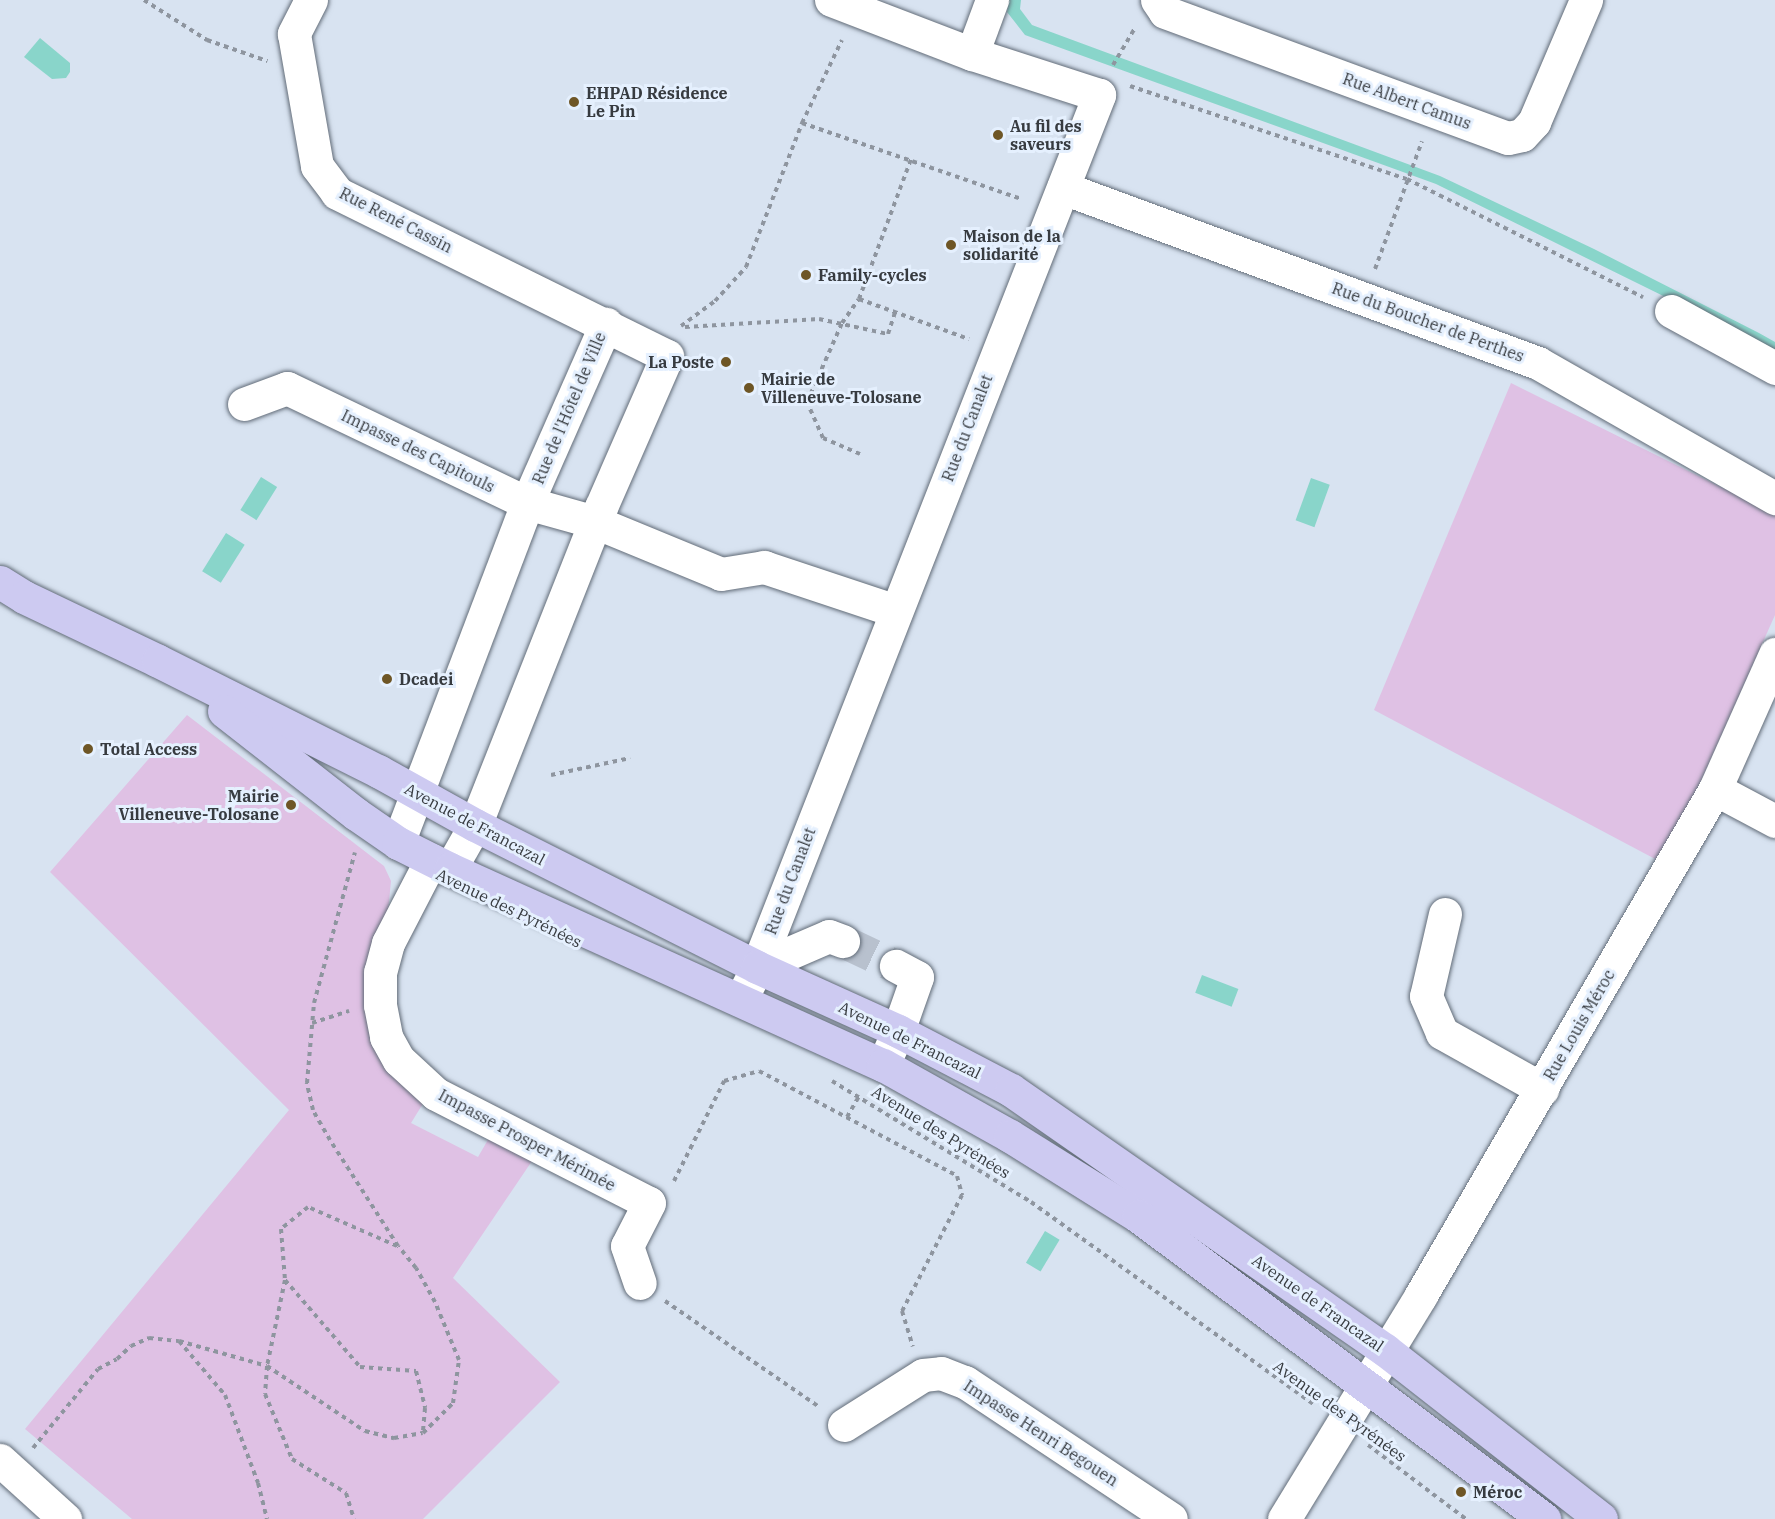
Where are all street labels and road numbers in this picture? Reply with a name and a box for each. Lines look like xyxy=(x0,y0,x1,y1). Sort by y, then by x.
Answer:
street label: Rue Albert Camus xyxy=(1340,69,1474,133)
street label: Rue René Cassin xyxy=(336,183,456,257)
street label: Rue du Boucher de Perthes xyxy=(1329,278,1527,366)
street label: Rue de l'Hôtel de Ville xyxy=(528,329,610,487)
street label: Rue du Canalet xyxy=(938,372,996,484)
street label: Impasse des Capitouls xyxy=(338,406,498,496)
street label: Avenue de Francazal xyxy=(402,779,548,869)
street label: Rue du Canalet xyxy=(761,825,819,937)
street label: Avenue des Pyrénées xyxy=(433,864,585,952)
street label: Rue Louis Méroc xyxy=(1539,966,1619,1084)
street label: Avenue de Francazal xyxy=(836,997,984,1083)
street label: Avenue des Pyrénées xyxy=(868,1082,1014,1182)
street label: Impasse Prosper Mérimée xyxy=(435,1085,619,1195)
street label: Avenue de Francazal xyxy=(1249,1250,1387,1356)
street label: Avenue des Pyrénées xyxy=(1270,1356,1410,1466)
street label: Impasse Henri Begouen xyxy=(960,1376,1122,1490)

